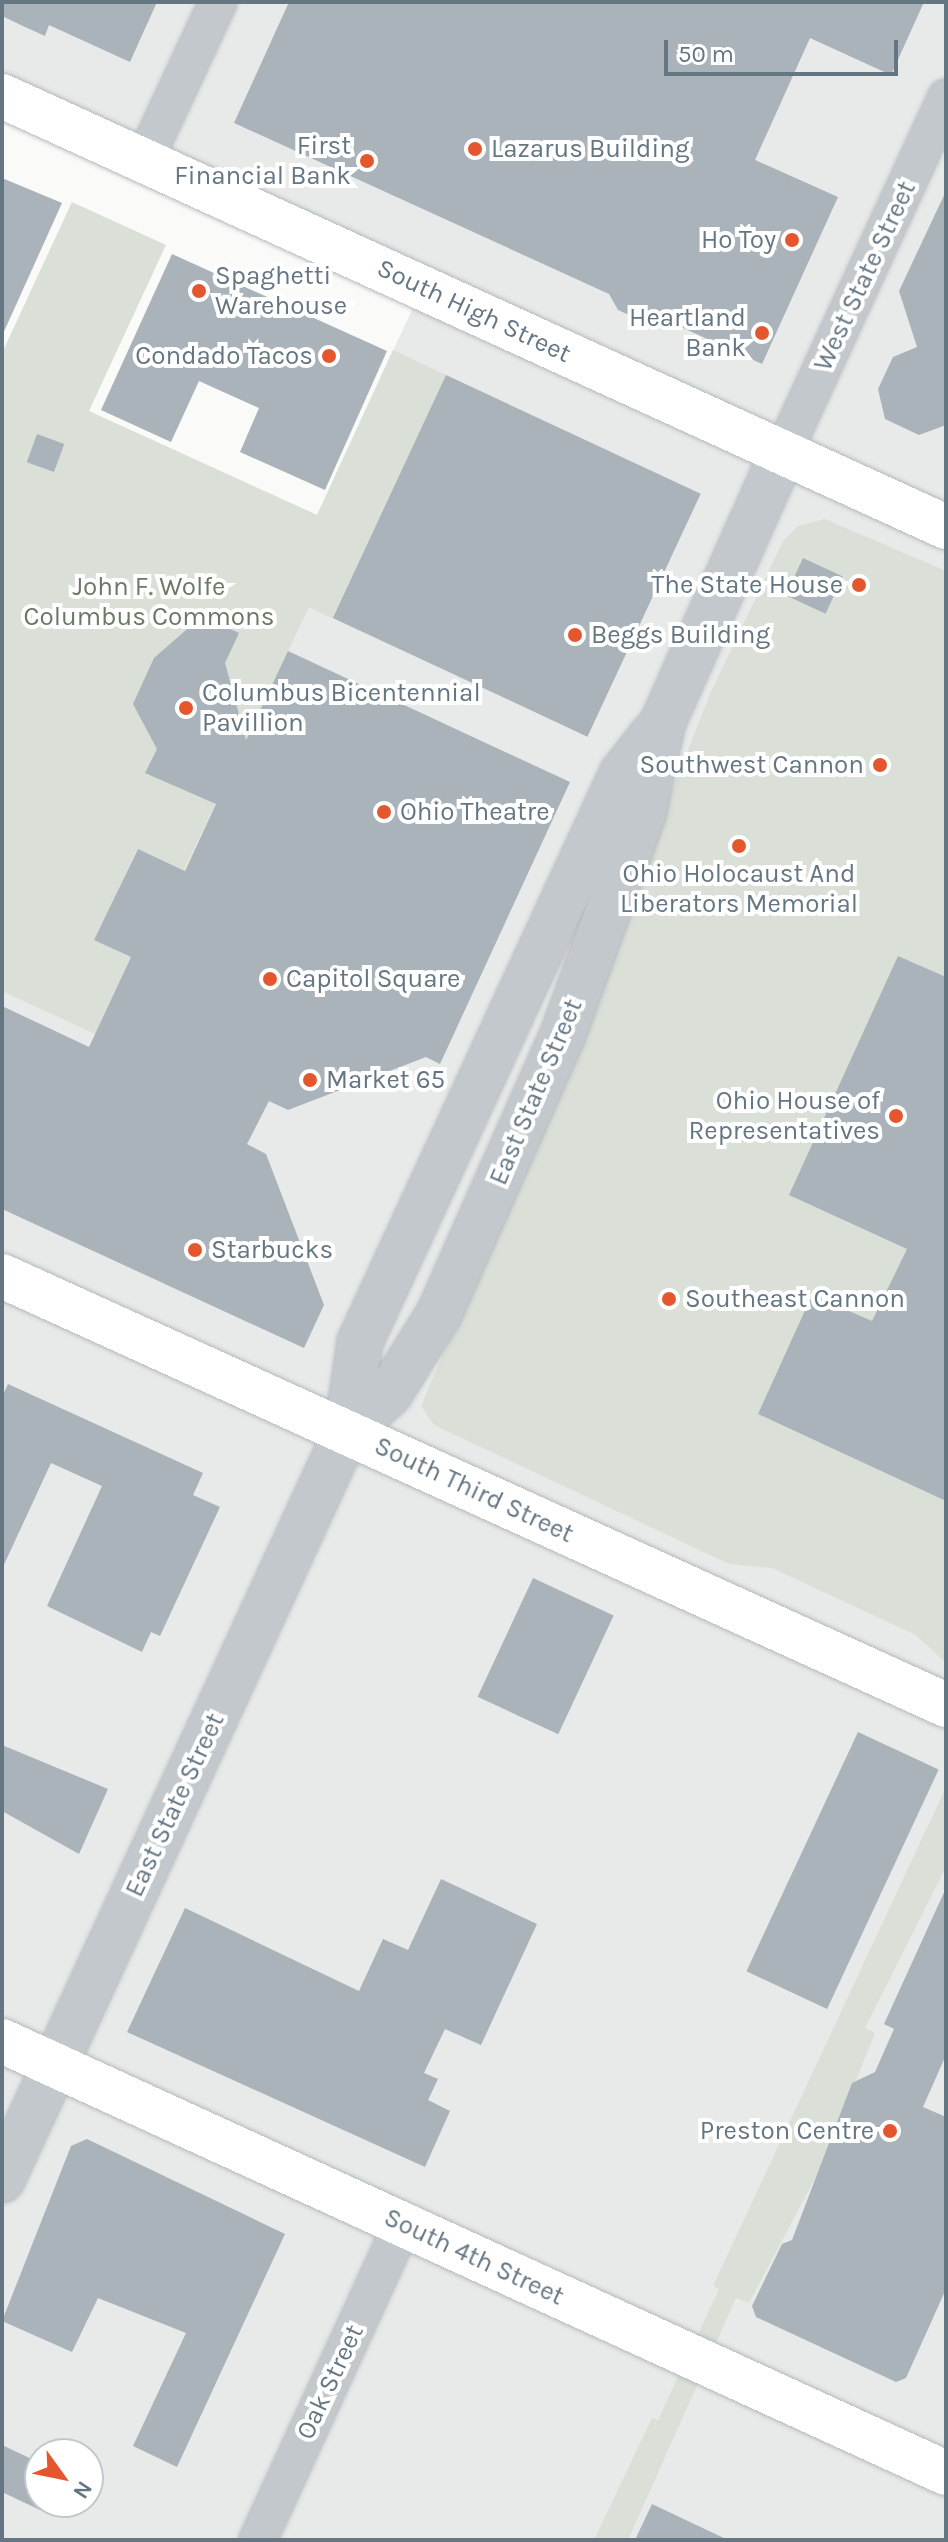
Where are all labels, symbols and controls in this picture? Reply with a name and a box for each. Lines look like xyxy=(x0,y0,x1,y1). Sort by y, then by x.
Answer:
scale bar xyxy=(668,24,902,74)
text: 50 m xyxy=(678,40,734,68)
place label: First Financial Bank xyxy=(174,130,351,192)
place label: Lazarus Building xyxy=(491,133,690,165)
marker: Lazarus Building xyxy=(466,140,484,158)
marker: First Financial Bank xyxy=(358,152,376,170)
street label: West State Street xyxy=(807,176,923,376)
place label: Ho Toy xyxy=(701,224,776,256)
marker: Ho Toy xyxy=(783,231,801,249)
street label: South High Street xyxy=(372,252,576,370)
place label: Spaghetti Warehouse xyxy=(215,260,347,322)
marker: Spaghetti Warehouse xyxy=(190,282,208,300)
place label: Heartland Bank xyxy=(629,302,746,364)
marker: Heartland Bank xyxy=(753,324,771,342)
place label: Condado Tacos xyxy=(135,340,313,372)
marker: Condado Tacos xyxy=(320,347,338,365)
place label: The State House xyxy=(651,569,843,601)
park label: John F. Wolfe Columbus Commons xyxy=(24,571,274,632)
marker: The State House xyxy=(850,576,868,594)
place label: Beggs Building xyxy=(591,619,770,651)
marker: Beggs Building xyxy=(566,626,584,644)
place label: Columbus Bicentennial Pavillion xyxy=(202,677,481,738)
marker: Columbus Bicentennial Pavillion xyxy=(177,699,195,717)
place label: Southwest Cannon xyxy=(640,749,864,781)
marker: Southwest Cannon xyxy=(871,756,889,774)
place label: Ohio Theatre xyxy=(400,796,549,828)
marker: Ohio Theatre xyxy=(375,803,393,821)
marker: Ohio Holocaust And Liberators Memorial xyxy=(730,837,748,855)
place label: Ohio Holocaust And Liberators Memorial xyxy=(620,858,858,920)
place label: Capitol Square xyxy=(286,963,460,995)
marker: Capitol Square xyxy=(261,970,279,988)
street label: East State Street xyxy=(483,994,589,1190)
place label: Market 65 xyxy=(326,1064,445,1096)
marker: Market 65 xyxy=(301,1071,319,1089)
place label: Ohio House of Representatives xyxy=(688,1085,880,1146)
marker: Ohio House of Representatives xyxy=(887,1107,905,1125)
place label: Starbucks xyxy=(211,1234,333,1266)
marker: Starbucks xyxy=(186,1241,204,1259)
place label: Southeast Cannon xyxy=(685,1283,905,1315)
marker: Southeast Cannon xyxy=(660,1290,678,1308)
street label: South Third Street xyxy=(369,1430,579,1550)
street label: East State Street xyxy=(119,1708,231,1902)
place label: Preston Centre xyxy=(700,2115,874,2147)
marker: Preston Centre xyxy=(881,2122,899,2140)
street label: South 4th Street xyxy=(379,2202,569,2312)
street label: Oak Street xyxy=(290,2320,370,2444)
north arrow xyxy=(24,2438,104,2518)
text: N xyxy=(67,2476,98,2504)

